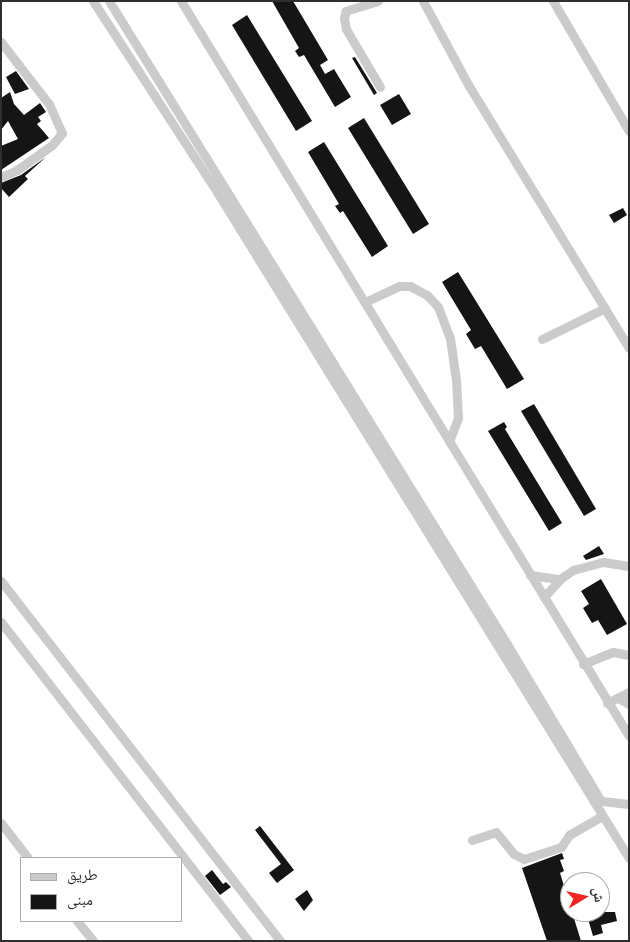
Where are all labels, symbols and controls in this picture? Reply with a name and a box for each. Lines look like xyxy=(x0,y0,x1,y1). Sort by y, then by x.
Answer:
legend xyxy=(20,857,182,922)
text: طريق xyxy=(67,866,98,884)
north arrow xyxy=(560,872,610,922)
text: ش xyxy=(590,886,608,903)
text: مبنى xyxy=(67,891,93,909)

